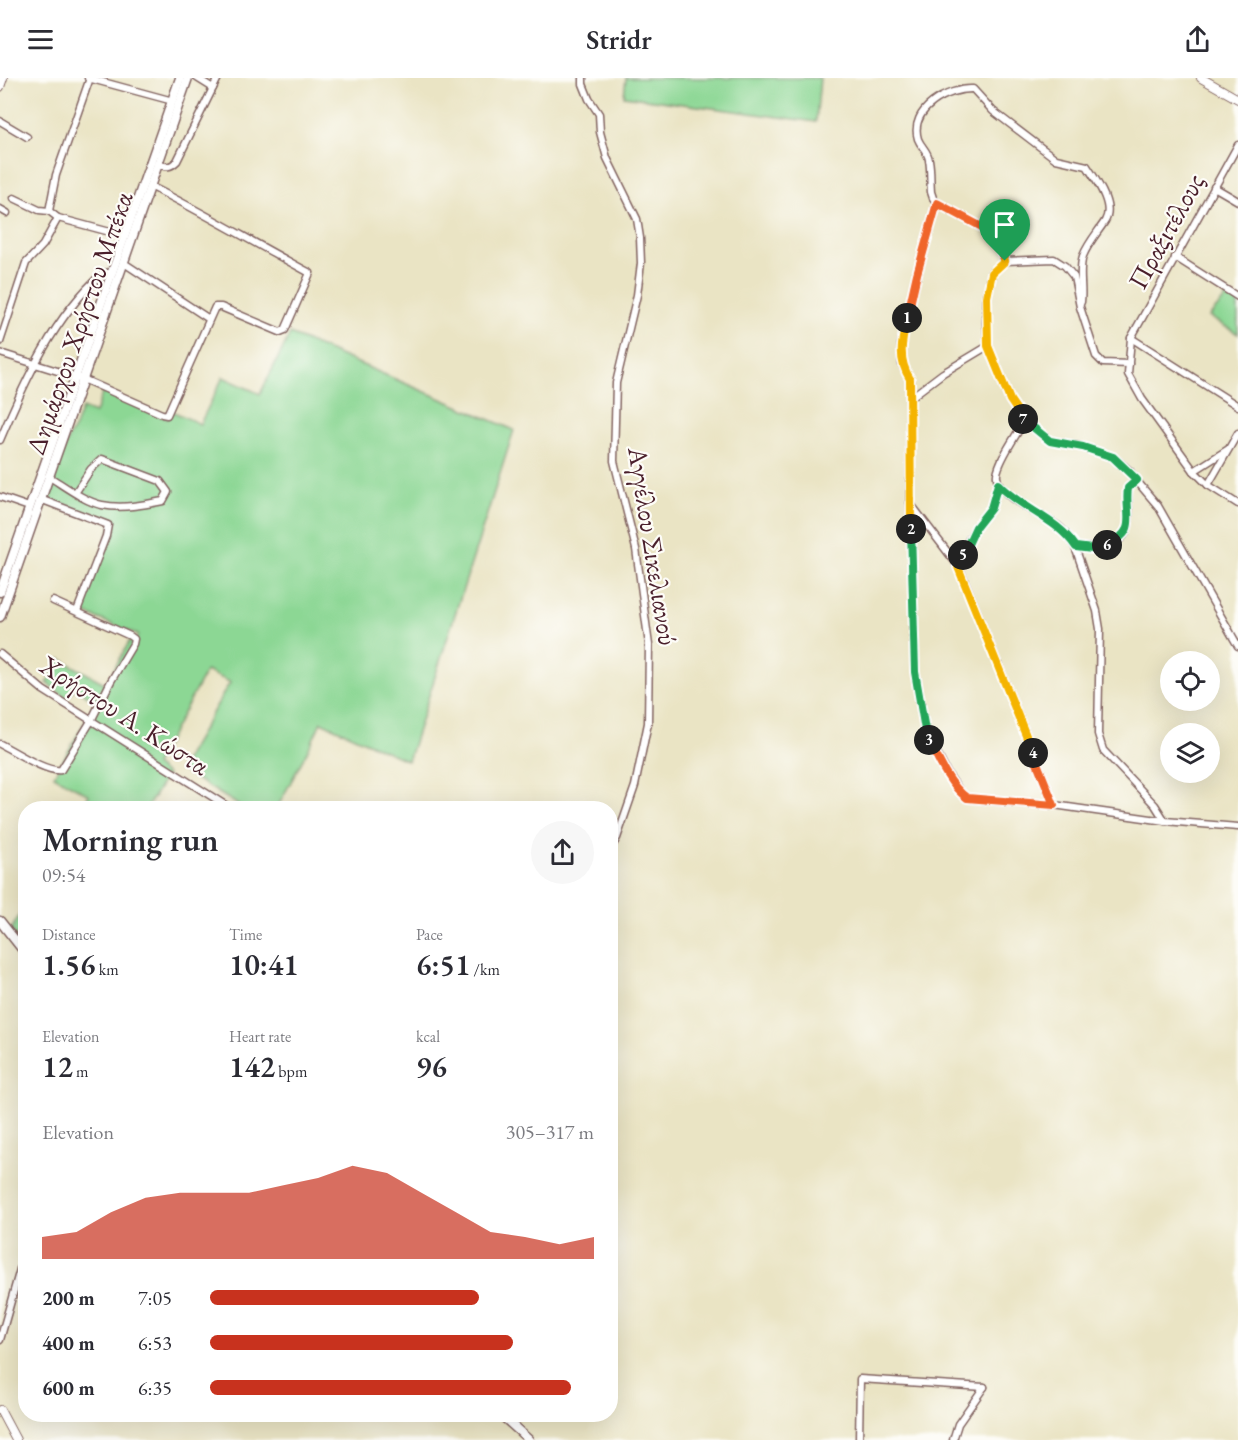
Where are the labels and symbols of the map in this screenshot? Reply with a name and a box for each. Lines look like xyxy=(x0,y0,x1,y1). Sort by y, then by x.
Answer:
street label: Πραξιτέλους xyxy=(1120,167,1212,295)
street label: Δημάρχου Χρήστου Μπέκα xyxy=(18,186,141,459)
pin xyxy=(979,199,1030,261)
pin: 1 xyxy=(892,303,922,333)
pin: 7 xyxy=(1008,404,1038,434)
street label: Αγγέλου Σικελιανού xyxy=(620,443,686,648)
pin: 2 xyxy=(896,514,926,544)
pin: 6 xyxy=(1092,530,1122,560)
pin: 5 xyxy=(948,540,978,570)
street label: Χρήστου Α. Κώστα xyxy=(33,647,217,783)
pin: 3 xyxy=(914,725,944,755)
pin: 4 xyxy=(1018,738,1048,768)

